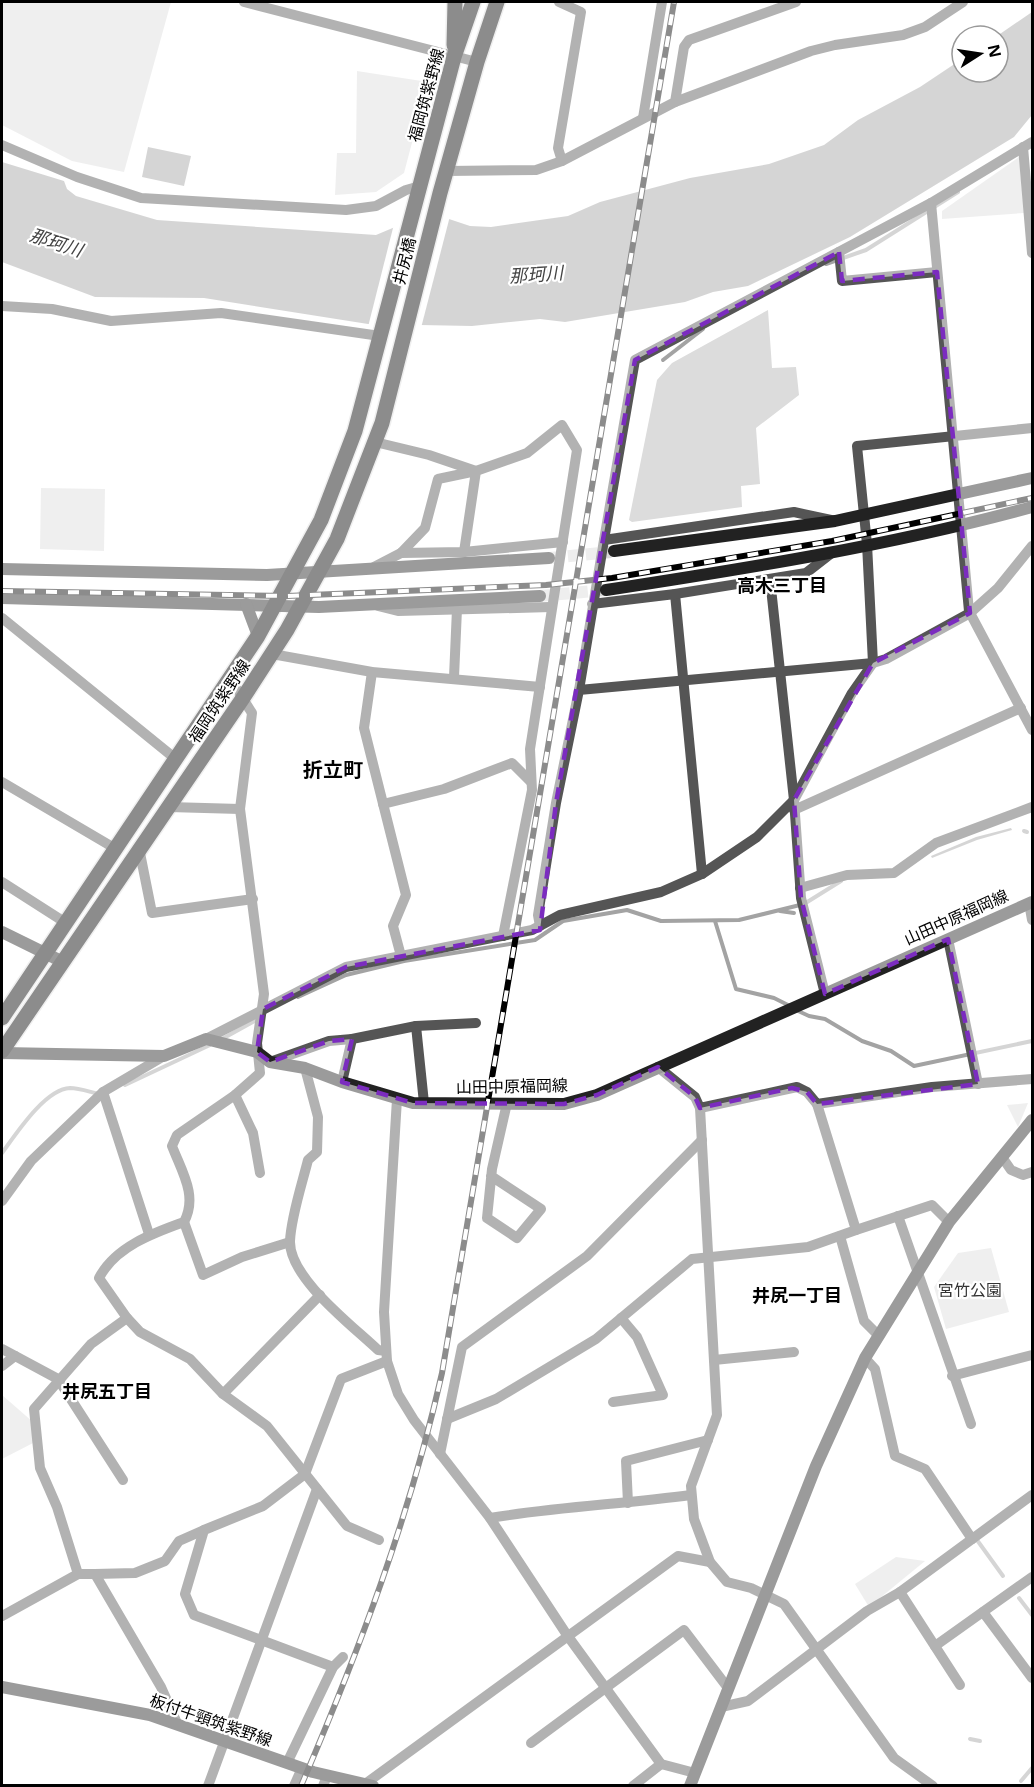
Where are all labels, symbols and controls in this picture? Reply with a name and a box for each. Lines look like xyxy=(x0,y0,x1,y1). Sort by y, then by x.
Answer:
north arrow xyxy=(950,24,1010,84)
text: N xyxy=(983,42,1007,60)
street label: 福岡筑紫野線 xyxy=(403,46,449,144)
water label: 那珂川 xyxy=(27,222,88,262)
street label: 井尻橋 xyxy=(388,235,420,287)
water label: 那珂川 xyxy=(508,260,566,288)
district label: 高木三丁目 xyxy=(737,573,827,597)
street label: 福岡筑紫野線 xyxy=(183,655,255,747)
district label: 折立町 xyxy=(303,756,363,783)
street label: 山田中原福岡線 xyxy=(900,884,1012,950)
street label: 山田中原福岡線 xyxy=(456,1074,568,1098)
park label: 宮竹公園 xyxy=(938,1279,1002,1301)
district label: 井尻一丁目 xyxy=(752,1283,842,1307)
district label: 井尻五丁目 xyxy=(62,1379,152,1403)
street label: 板付牛頸筑紫野線 xyxy=(147,1689,275,1751)

